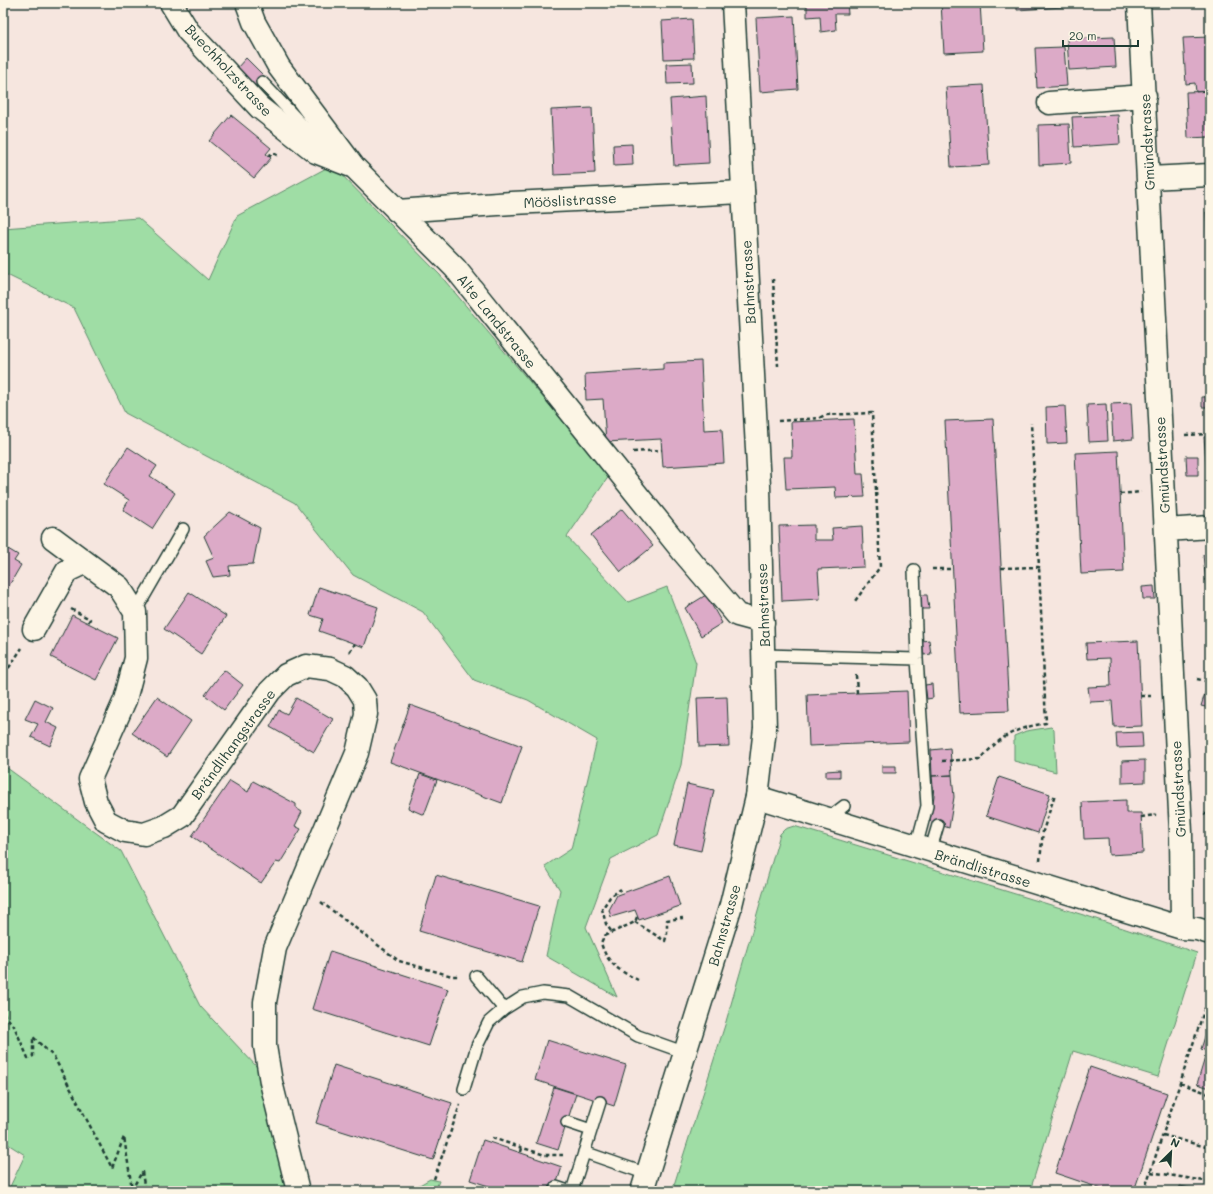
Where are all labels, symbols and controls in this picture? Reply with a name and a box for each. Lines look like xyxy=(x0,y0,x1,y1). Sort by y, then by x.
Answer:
street label: Buechholzstrasse xyxy=(181,20,277,120)
scale bar xyxy=(1063,22,1138,48)
text: 20 m xyxy=(1069,27,1097,43)
street label: Gmündstrasse xyxy=(1135,93,1159,191)
street label: Mööslistrasse xyxy=(523,188,617,212)
street label: Bahnstrasse xyxy=(736,240,760,324)
street label: Alte Landstrasse xyxy=(453,270,541,372)
street label: Gmündstrasse xyxy=(1150,416,1174,514)
street label: Bahnstrasse xyxy=(752,563,774,647)
street label: Brändlihangstrasse xyxy=(186,685,280,803)
street label: Gmündstrasse xyxy=(1166,740,1190,838)
street label: Brändlistrasse xyxy=(932,844,1034,892)
street label: Bahnstrasse xyxy=(703,882,745,968)
north arrow xyxy=(1151,1132,1191,1172)
text: N xyxy=(1168,1134,1182,1151)

